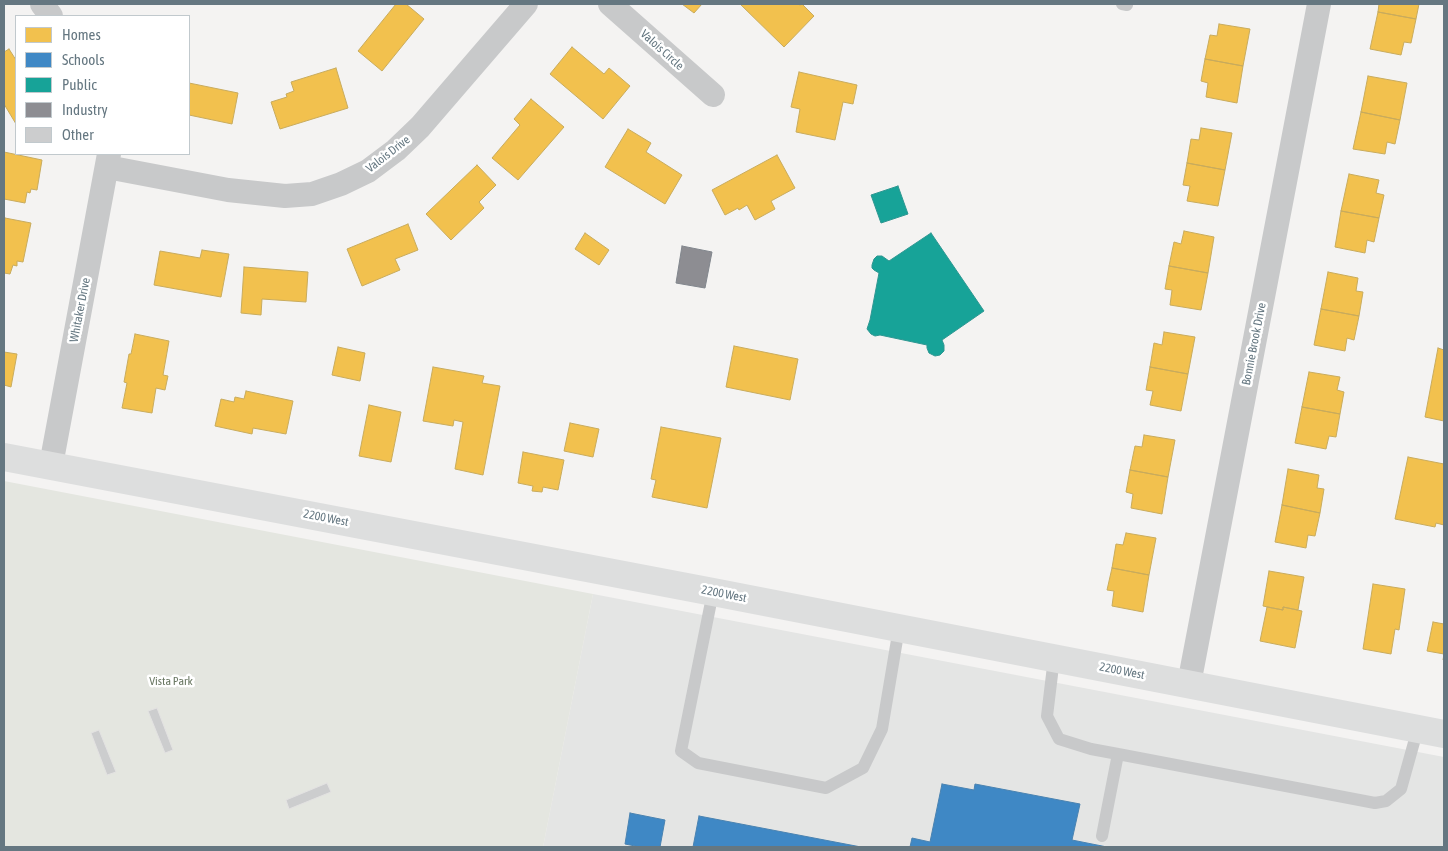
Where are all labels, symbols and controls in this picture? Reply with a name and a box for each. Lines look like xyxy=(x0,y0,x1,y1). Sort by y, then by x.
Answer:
legend xyxy=(15,15,190,155)
text: Homes xyxy=(62,26,101,43)
street label: Valois Circle xyxy=(637,27,687,73)
text: Schools xyxy=(62,51,105,68)
text: Public xyxy=(62,76,97,93)
text: Industry xyxy=(62,101,108,118)
text: Other xyxy=(62,126,94,143)
street label: Valois Drive xyxy=(363,132,413,176)
street label: Whitaker Drive xyxy=(67,277,93,343)
street label: Bonnie Brook Drive xyxy=(1239,302,1269,386)
street label: 2200 West xyxy=(302,507,350,529)
street label: 2200 West xyxy=(700,583,748,605)
street label: 2200 West xyxy=(1098,660,1146,682)
park label: Vista Park xyxy=(149,674,193,688)

